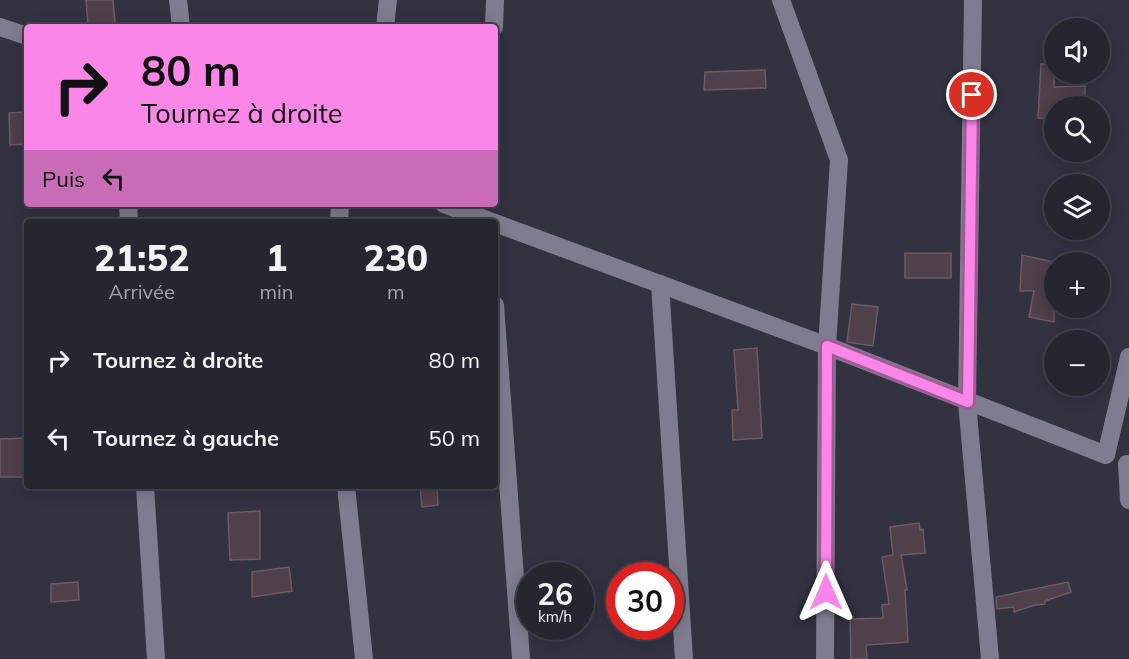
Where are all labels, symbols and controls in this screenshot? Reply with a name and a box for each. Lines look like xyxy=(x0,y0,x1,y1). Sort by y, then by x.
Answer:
map controls xyxy=(1044,18,1110,396)
button: sound xyxy=(1044,18,1110,84)
text: 80 m xyxy=(141,44,241,97)
icon: right xyxy=(42,48,120,126)
pin xyxy=(946,69,997,120)
icon: arrive xyxy=(955,78,988,111)
text: Tournez à droite xyxy=(141,96,342,130)
button: search xyxy=(1044,96,1110,162)
icon: left xyxy=(97,162,130,195)
text: Puis xyxy=(42,165,85,193)
button: layers xyxy=(1044,174,1110,240)
text: 21:52 xyxy=(94,235,190,280)
text: 1 xyxy=(266,235,287,280)
text: 230 xyxy=(363,235,428,280)
button: + xyxy=(1044,252,1110,318)
text: Arrivée xyxy=(109,279,175,304)
text: min xyxy=(259,279,294,304)
text: m xyxy=(387,279,405,304)
button: − xyxy=(1044,330,1110,396)
icon: right xyxy=(42,344,75,377)
text: Tournez à droite xyxy=(93,346,263,374)
text: 80 m xyxy=(429,346,480,374)
icon: left xyxy=(42,422,75,455)
text: Tournez à gauche xyxy=(93,424,279,452)
text: 50 m xyxy=(429,424,480,452)
position arrow xyxy=(794,560,858,624)
speed limit sign: 30 xyxy=(606,562,684,640)
text: 26 xyxy=(537,575,573,613)
text: km/h xyxy=(538,607,572,626)

